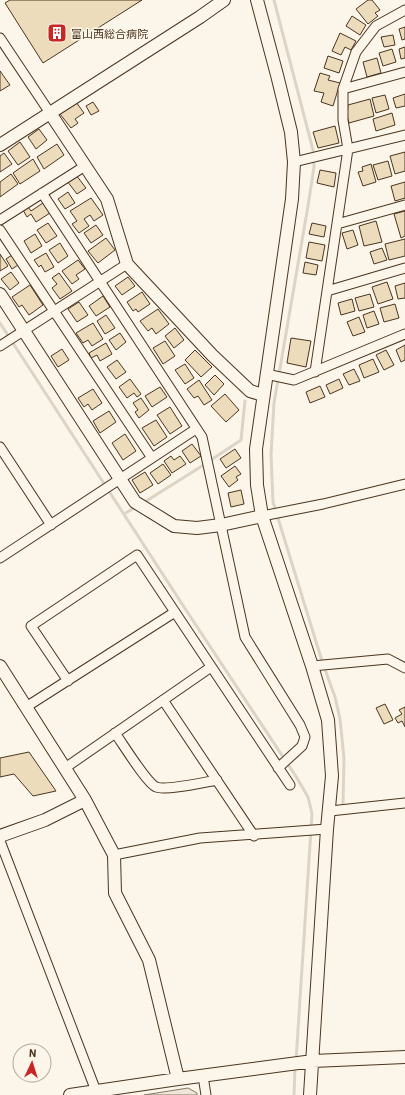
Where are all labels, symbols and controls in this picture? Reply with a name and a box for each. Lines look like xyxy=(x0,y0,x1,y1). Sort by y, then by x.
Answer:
building icon: 富山西総合病院 xyxy=(46,22,68,44)
place label: 富山西総合病院 xyxy=(71,27,148,40)
north arrow xyxy=(12,1043,52,1083)
text: N xyxy=(29,1046,37,1059)

